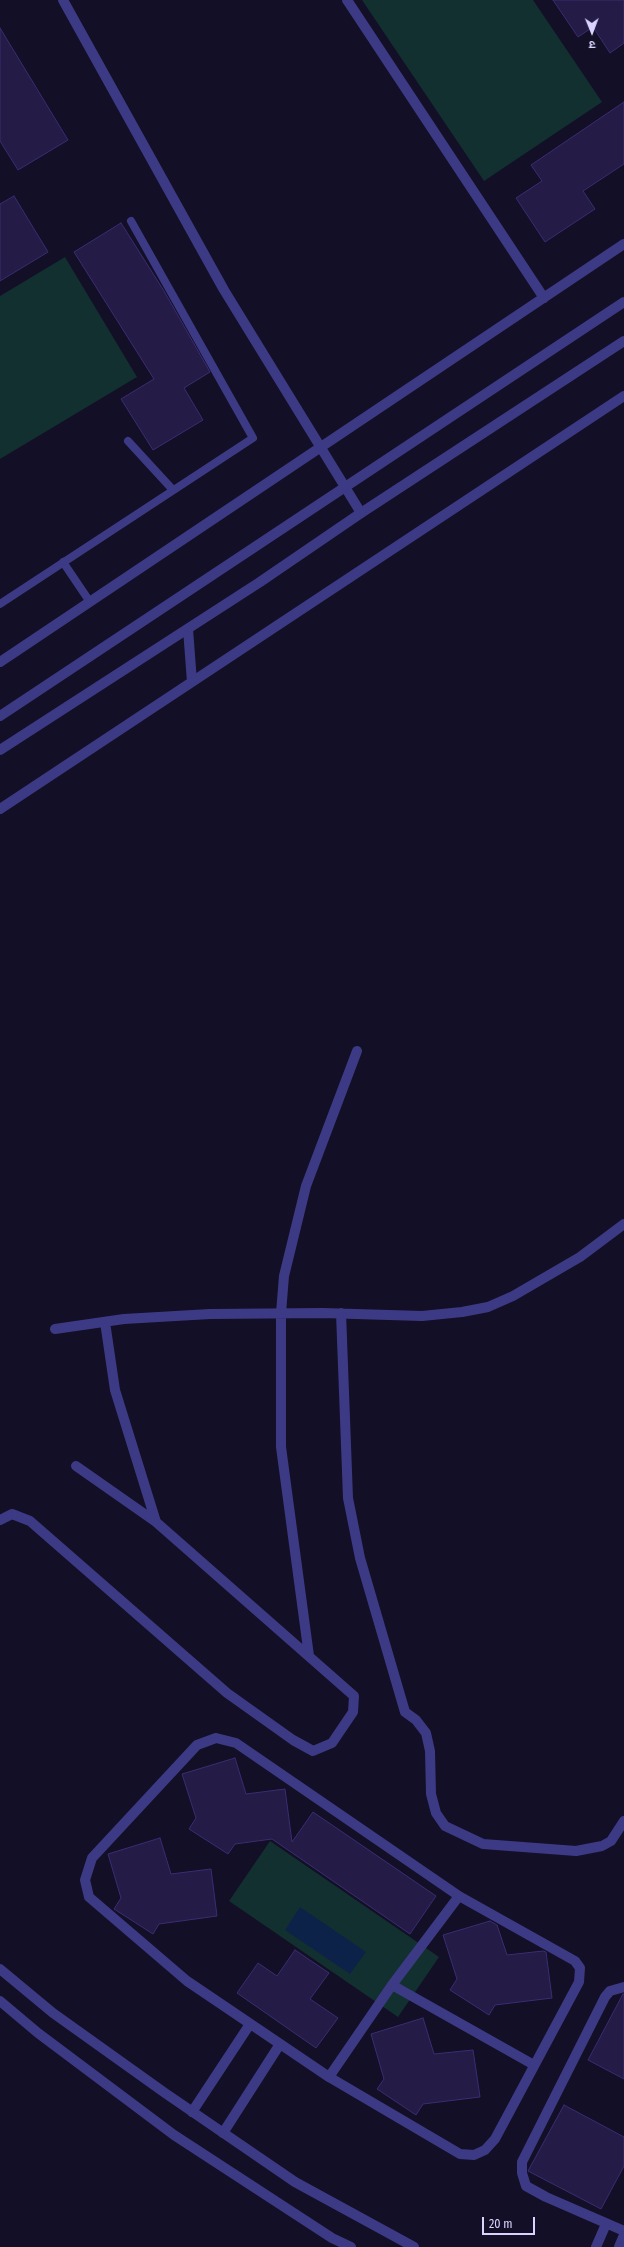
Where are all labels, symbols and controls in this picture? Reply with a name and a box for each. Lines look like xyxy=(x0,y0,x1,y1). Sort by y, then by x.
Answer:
north arrow xyxy=(572,12,612,52)
text: उ xyxy=(589,38,596,51)
scale bar xyxy=(484,2209,537,2235)
text: 20 m xyxy=(489,2217,513,2231)

